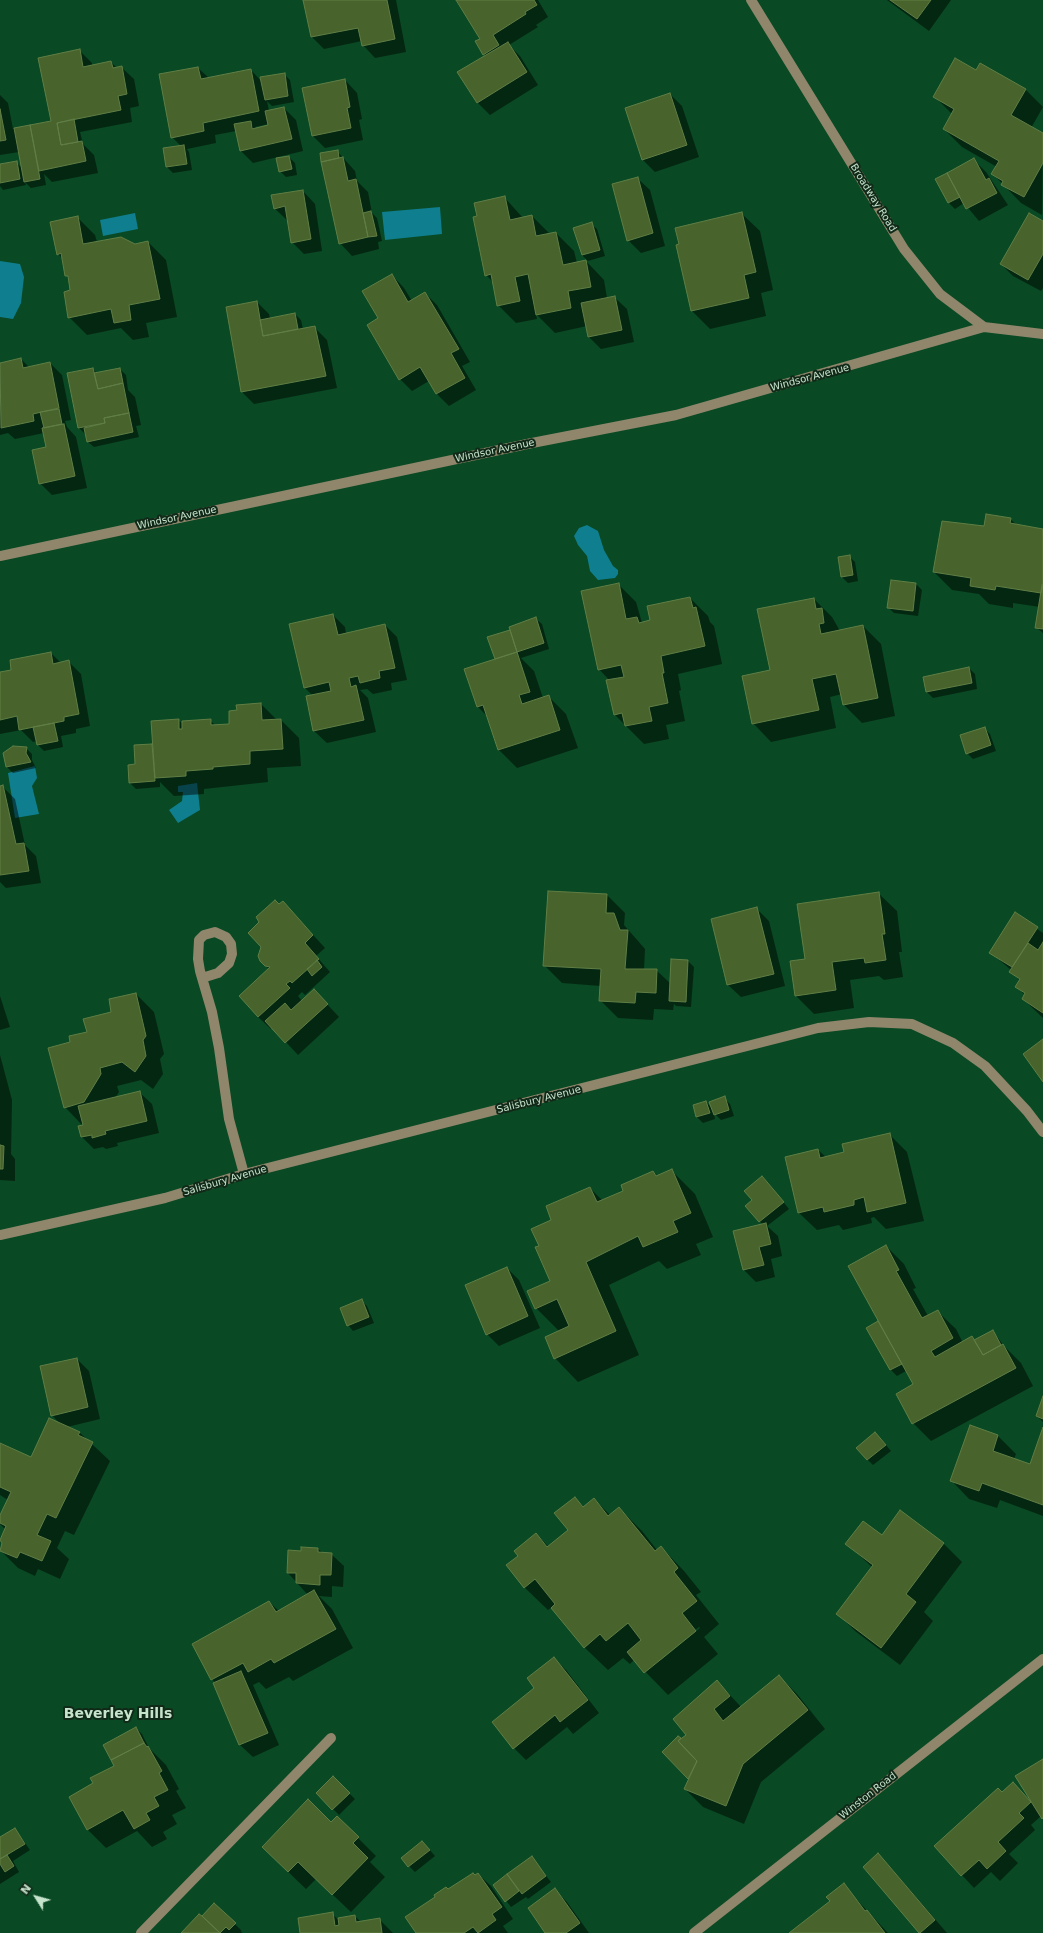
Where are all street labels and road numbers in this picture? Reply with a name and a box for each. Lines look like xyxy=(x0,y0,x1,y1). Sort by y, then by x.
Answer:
street label: Broadway Road xyxy=(847,162,899,234)
street label: Windsor Avenue xyxy=(769,362,851,394)
street label: Windsor Avenue xyxy=(454,437,536,465)
street label: Windsor Avenue xyxy=(136,504,218,532)
street label: Salisbury Avenue xyxy=(496,1084,582,1116)
street label: Salisbury Avenue xyxy=(182,1163,268,1199)
street label: Winston Road xyxy=(837,1770,899,1822)

